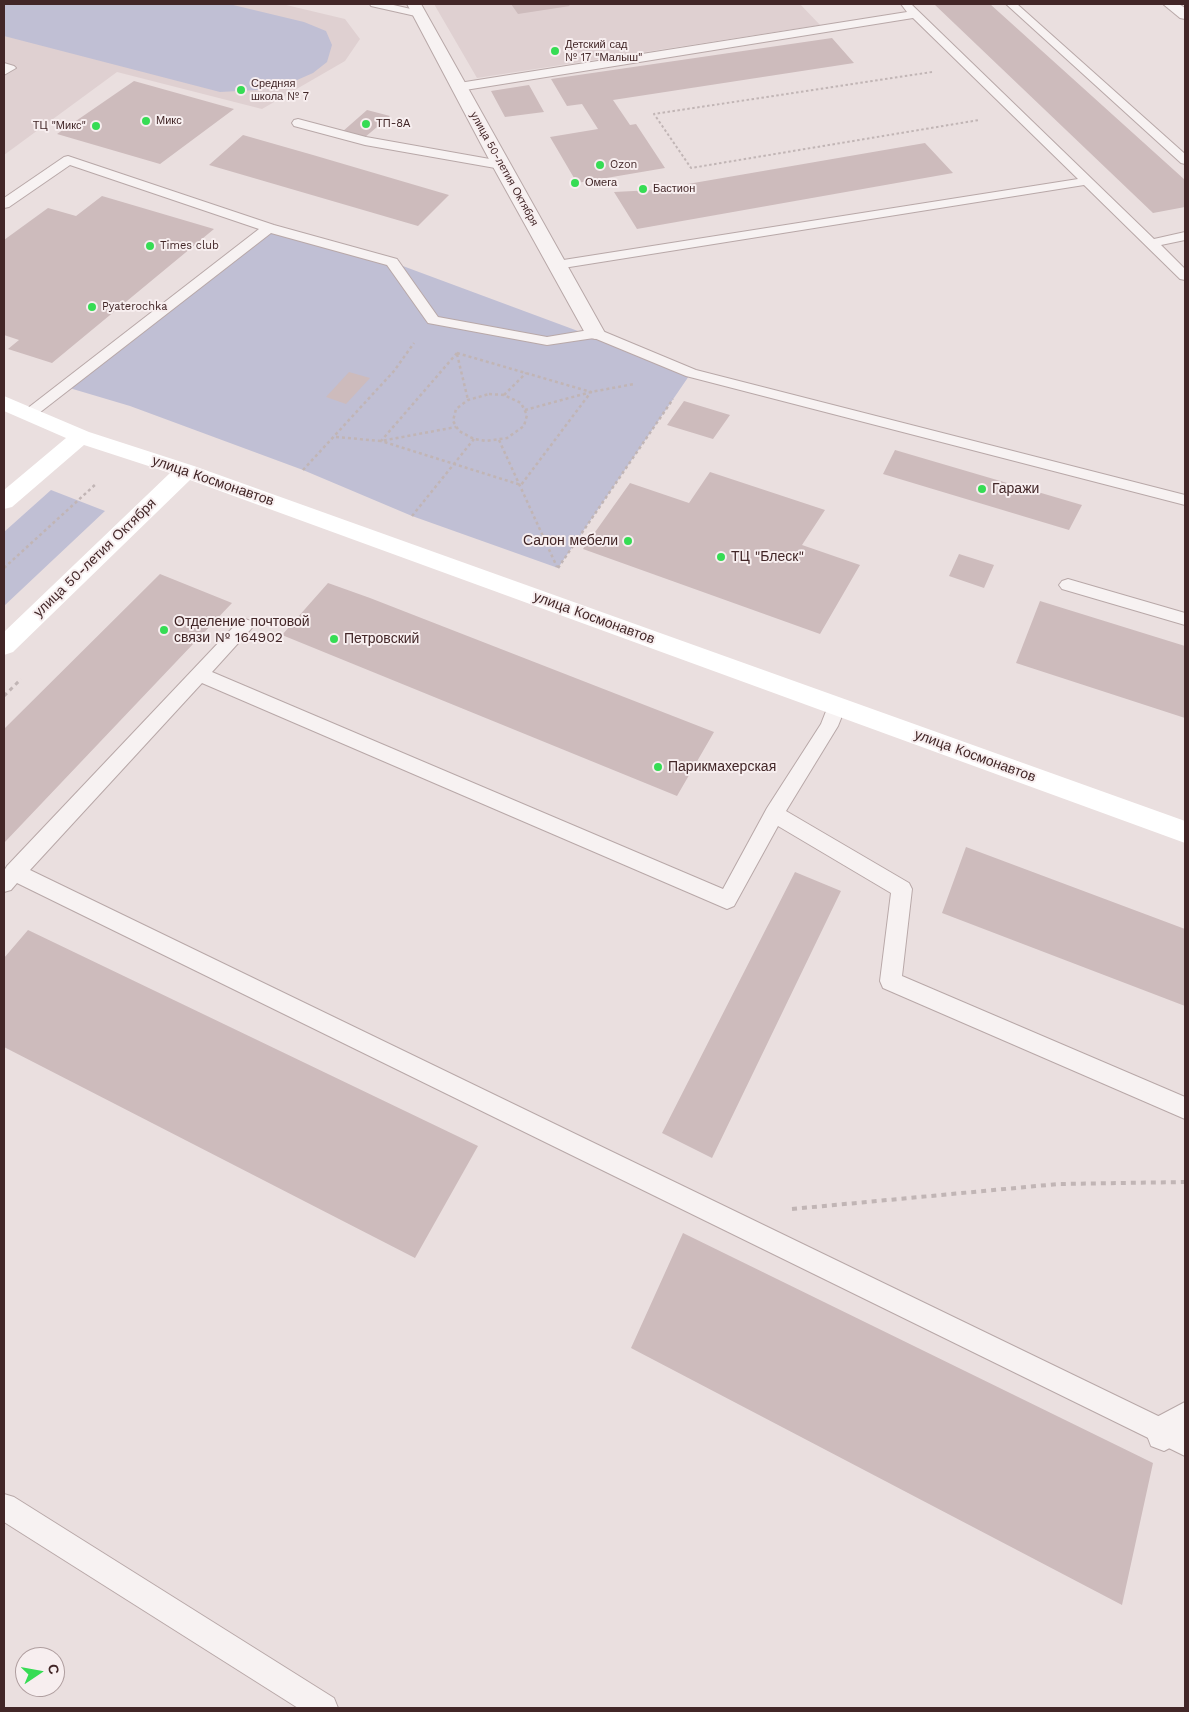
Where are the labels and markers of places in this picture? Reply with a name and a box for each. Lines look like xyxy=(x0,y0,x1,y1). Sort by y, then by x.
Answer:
place label: Детский сад № 17 "Малыш" xyxy=(565,38,642,64)
marker: Детский сад № 17 "Малыш" xyxy=(549,45,561,57)
place label: Средняя школа № 7 xyxy=(251,77,309,103)
marker: Средняя школа № 7 xyxy=(235,84,247,96)
place label: Микс xyxy=(156,114,182,128)
marker: Микс xyxy=(140,115,152,127)
place label: ТП-8А xyxy=(376,117,410,131)
marker: ТП-8А xyxy=(360,118,372,130)
place label: ТЦ "Микс" xyxy=(33,119,86,133)
marker: ТЦ "Микс" xyxy=(90,120,102,132)
place label: Ozon xyxy=(610,158,637,172)
marker: Ozon xyxy=(594,159,606,171)
place label: Омега xyxy=(585,176,617,190)
marker: Омега xyxy=(569,177,581,189)
place label: Бастион xyxy=(653,182,695,196)
marker: Бастион xyxy=(637,183,649,195)
place label: Times club xyxy=(160,239,219,253)
marker: Times club xyxy=(144,240,156,252)
place label: Pyaterochka xyxy=(102,300,167,314)
marker: Pyaterochka xyxy=(86,301,98,313)
place label: Гаражи xyxy=(992,481,1039,497)
marker: Гаражи xyxy=(976,483,988,495)
place label: Салон мебели xyxy=(523,533,618,549)
marker: Салон мебели xyxy=(622,535,634,547)
place label: ТЦ "Блеск" xyxy=(731,549,804,565)
marker: ТЦ "Блеск" xyxy=(715,551,727,563)
place label: Отделение почтовой связи № 164902 xyxy=(174,614,310,646)
marker: Отделение почтовой связи № 164902 xyxy=(158,624,170,636)
place label: Петровский xyxy=(344,631,419,647)
marker: Петровский xyxy=(328,633,340,645)
place label: Парикмахерская xyxy=(668,759,776,775)
marker: Парикмахерская xyxy=(652,761,664,773)

